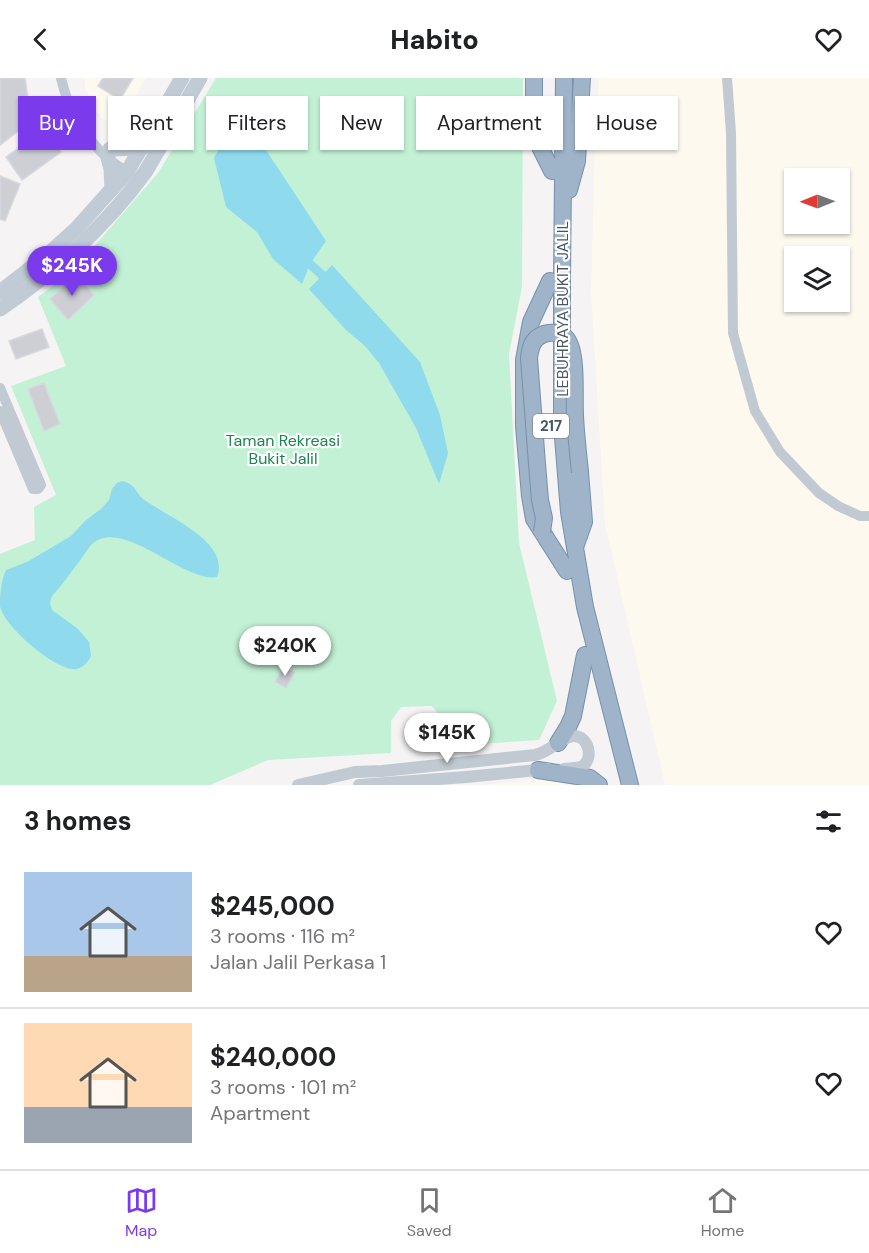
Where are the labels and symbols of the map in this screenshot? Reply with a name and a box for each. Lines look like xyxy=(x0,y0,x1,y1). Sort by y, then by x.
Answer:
north arrow xyxy=(784,168,850,234)
street label: LEBUHRAYA BUKIT JALIL xyxy=(552,221,573,397)
pin: $245K xyxy=(30,246,114,297)
road number: 217 xyxy=(533,414,569,438)
park label: Taman Rekreasi Bukit Jalil xyxy=(226,430,340,469)
pin: $240K xyxy=(243,626,327,677)
pin: $145K xyxy=(405,713,489,764)

